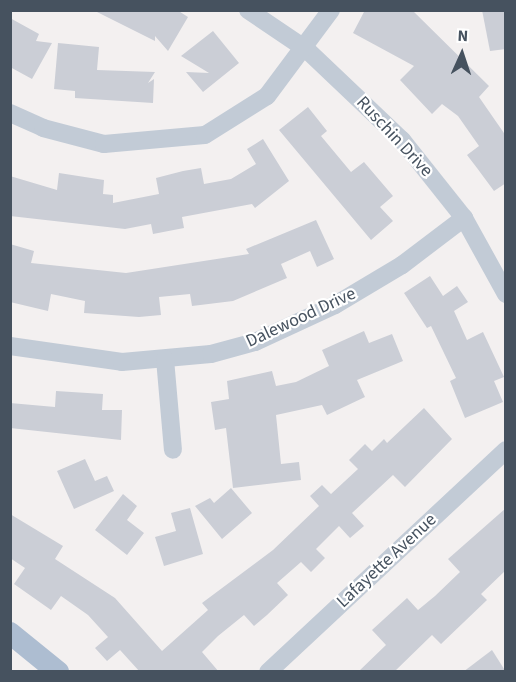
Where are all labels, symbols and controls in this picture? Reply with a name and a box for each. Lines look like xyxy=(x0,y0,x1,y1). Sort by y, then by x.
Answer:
north arrow xyxy=(432,24,492,84)
text: N xyxy=(457,25,469,47)
street label: Ruschin Drive xyxy=(351,92,437,182)
street label: Dalewood Drive xyxy=(243,283,359,353)
street label: Lafayette Avenue xyxy=(333,509,441,613)

